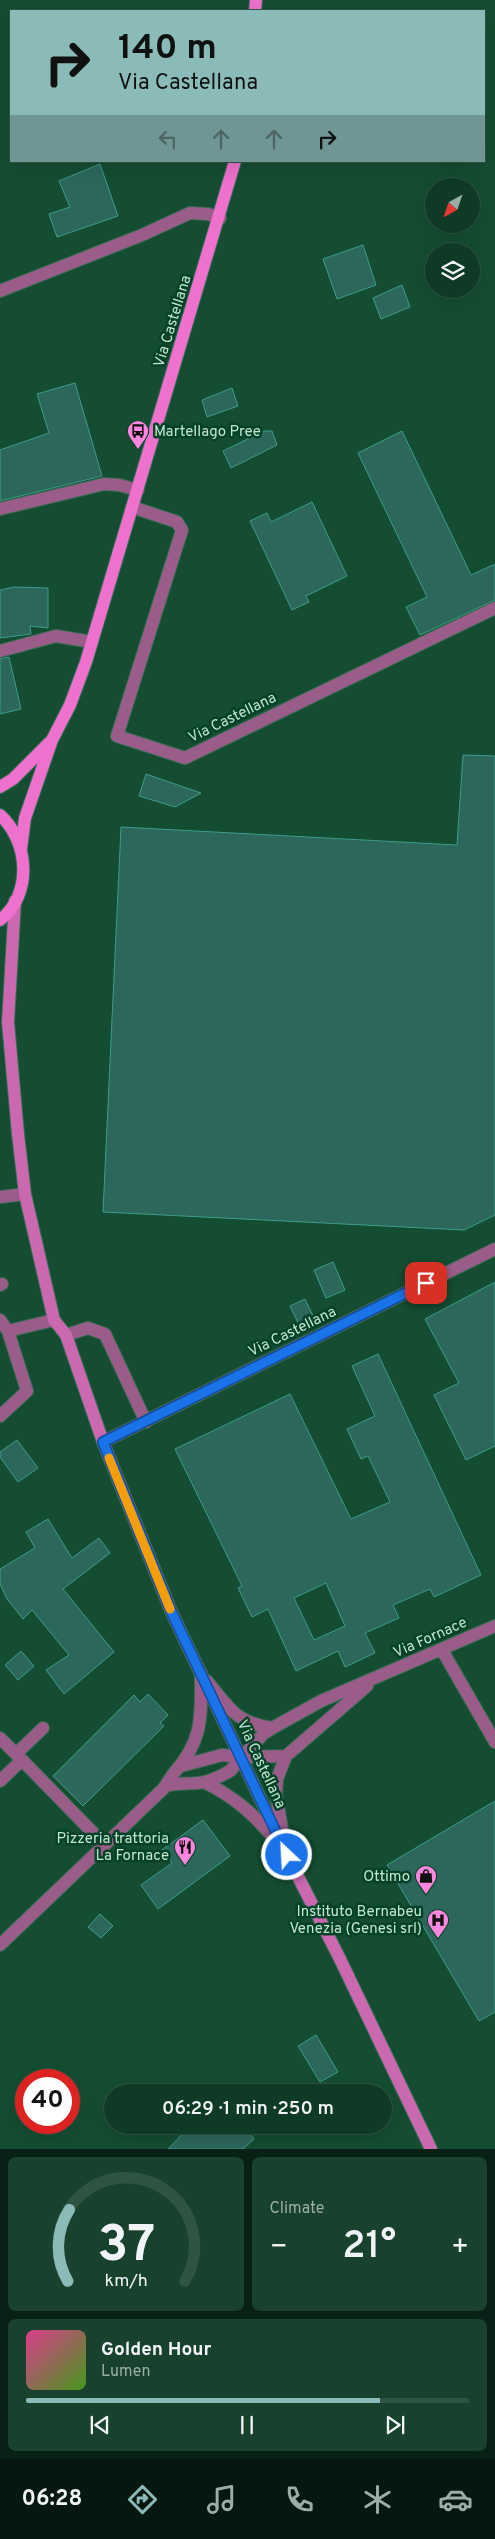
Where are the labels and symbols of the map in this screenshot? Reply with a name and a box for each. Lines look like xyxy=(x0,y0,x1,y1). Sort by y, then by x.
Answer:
north arrow xyxy=(425,178,480,232)
street label: Via Castellana xyxy=(150,273,196,370)
bus stop icon: Martellago Pree xyxy=(126,419,150,450)
place label: Martellago Pree xyxy=(154,423,261,442)
street label: Via Castellana xyxy=(186,689,280,748)
pin xyxy=(405,1262,447,1304)
street label: Via Castellana xyxy=(246,1303,340,1362)
street label: Via Fornace xyxy=(391,1614,470,1663)
street label: Via Castellana xyxy=(232,1717,289,1812)
position arrow xyxy=(260,1828,312,1880)
place label: Pizzeria trattoria La Fornace xyxy=(57,1830,169,1866)
restaurant icon: Pizzeria trattoria La Fornace xyxy=(173,1835,197,1866)
shop icon: Ottimo xyxy=(414,1864,438,1895)
place label: Ottimo xyxy=(363,1868,410,1887)
place label: Instituto Bernabeu Venezia (Genesi srl) xyxy=(290,1903,422,1939)
hospital icon: Instituto Bernabeu Venezia (Genesi srl) xyxy=(426,1908,450,1939)
speed limit sign: 40 xyxy=(15,2069,80,2134)

